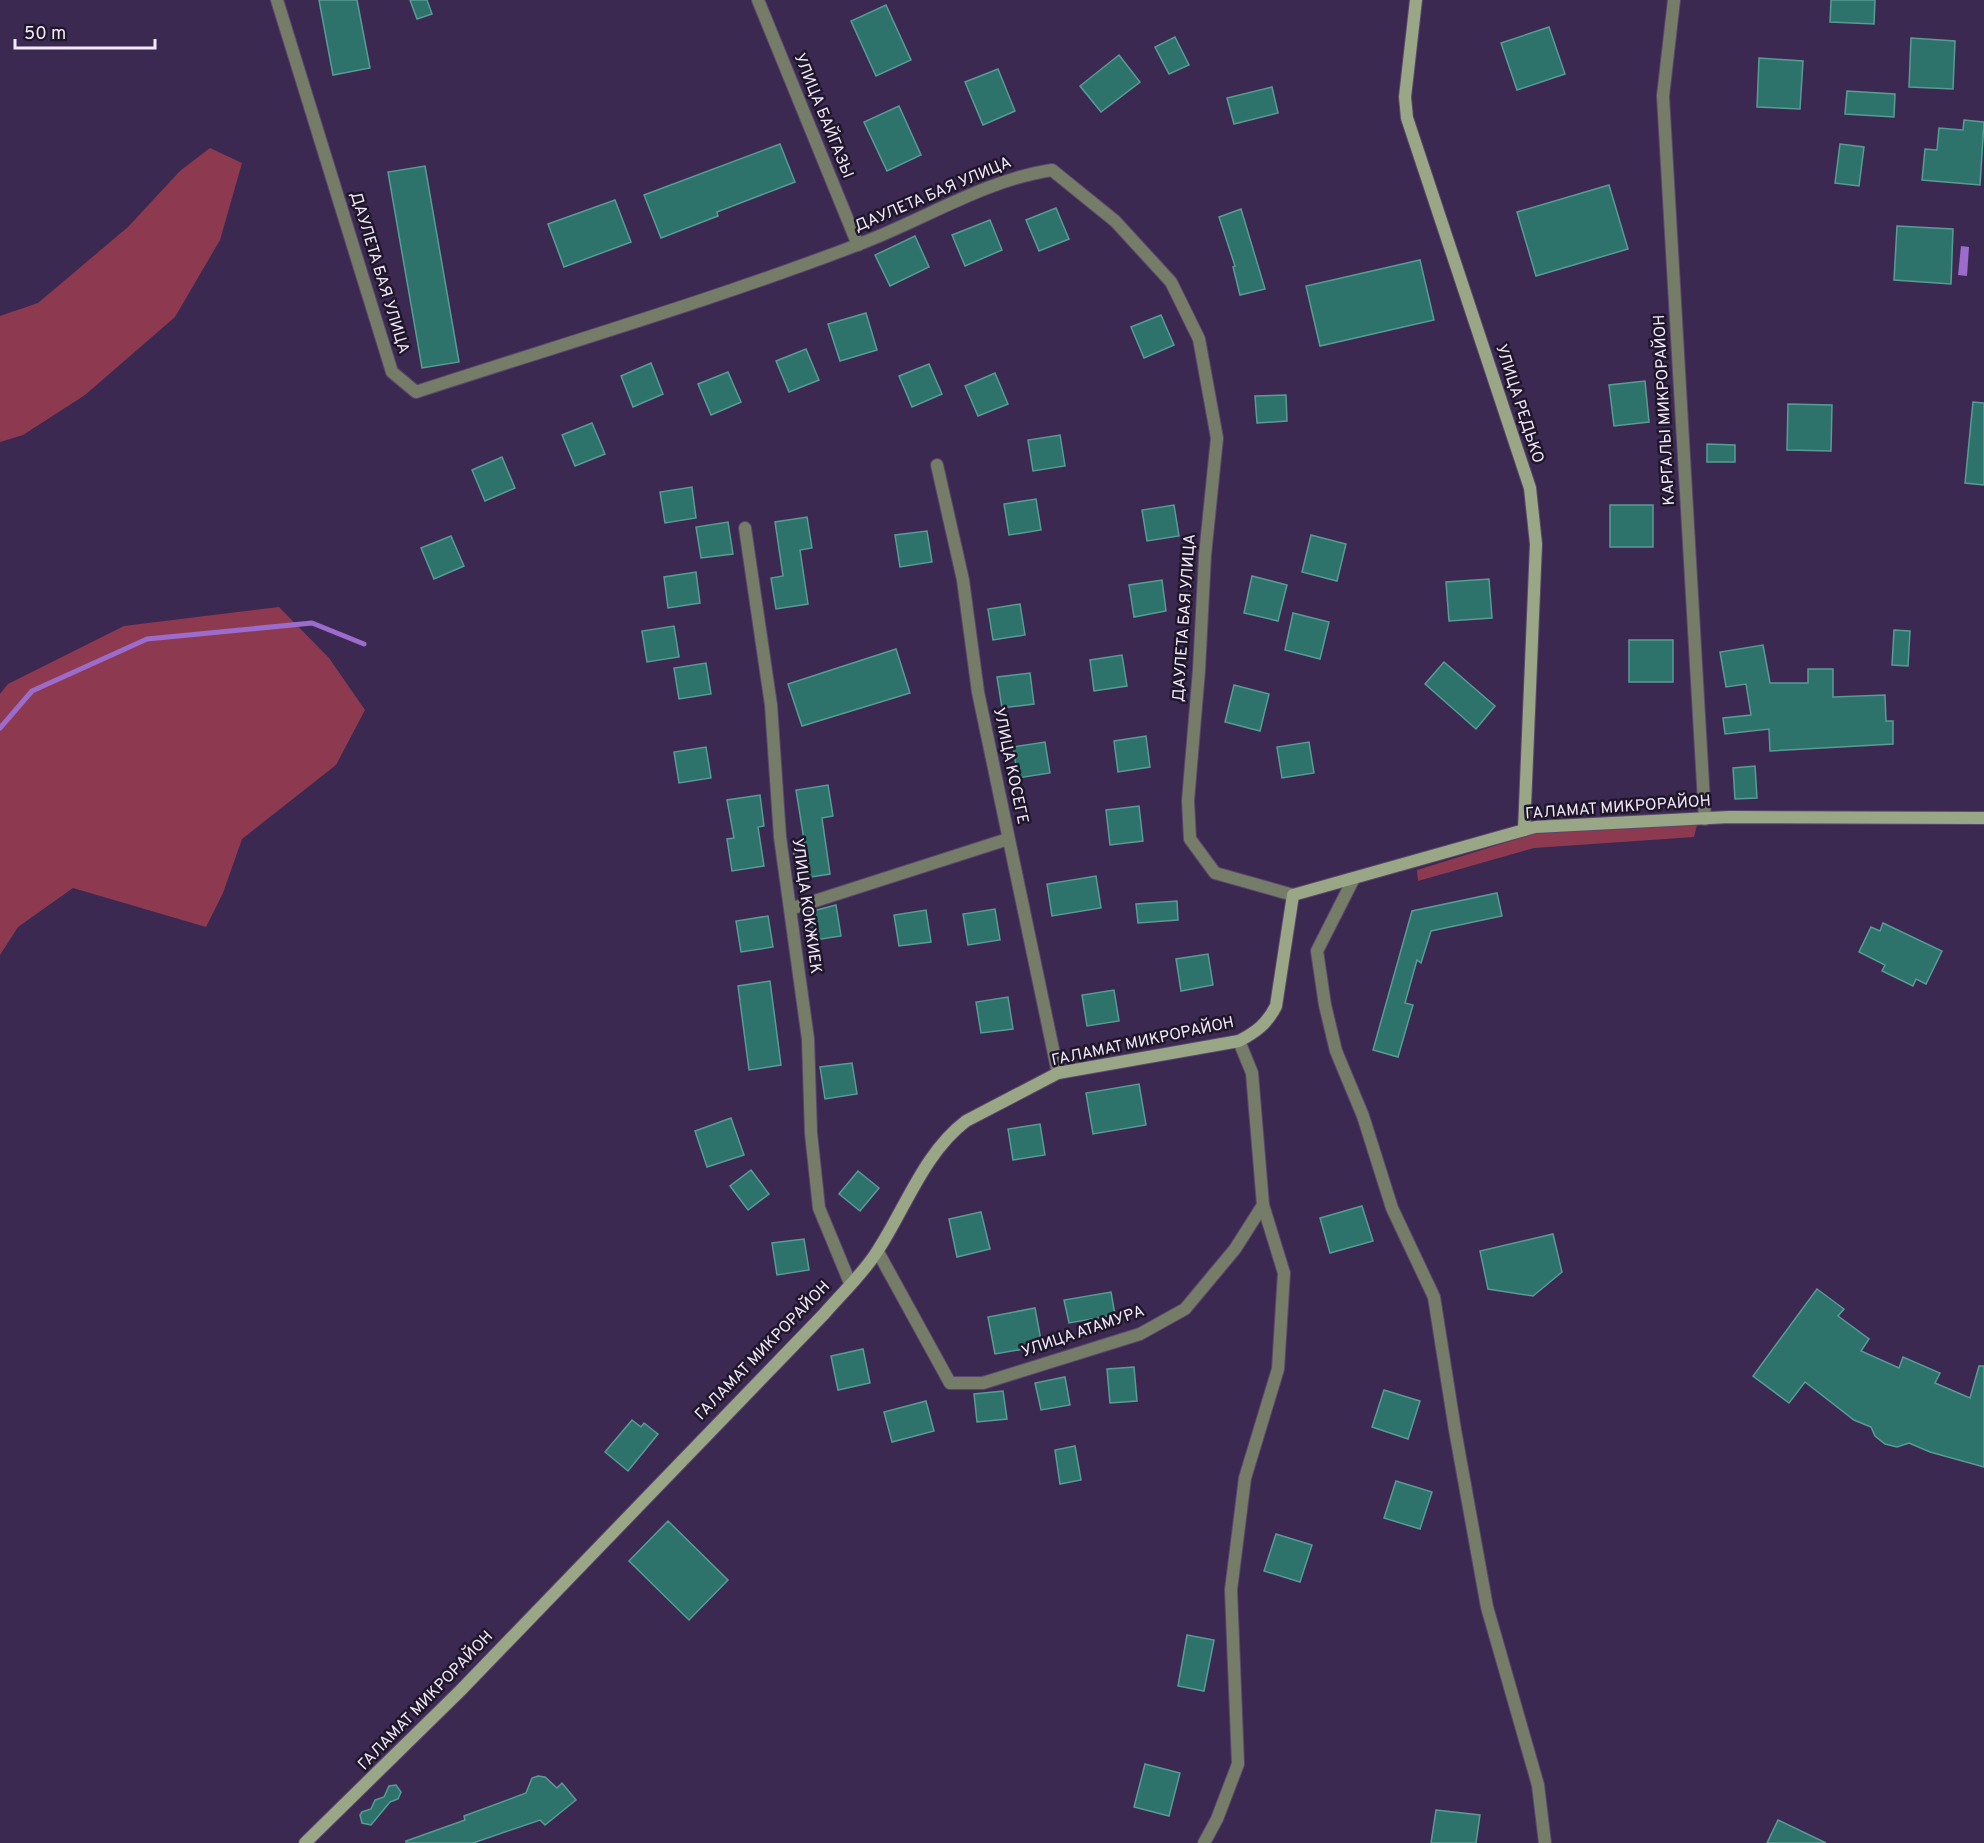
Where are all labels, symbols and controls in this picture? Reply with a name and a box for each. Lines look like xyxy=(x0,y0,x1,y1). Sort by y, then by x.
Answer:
scale bar xyxy=(15,12,154,50)
text: 50 m xyxy=(24,23,66,46)
street label: УЛИЦА БАЙГАЗЫ xyxy=(789,50,859,181)
street label: ДАУЛЕТА БАЯ УЛИЦА xyxy=(852,153,1015,237)
street label: ДАУЛЕТА БАЯ УЛИЦА xyxy=(345,189,413,357)
street label: КАРГАЛЫ МИКРОРАЙОН xyxy=(1648,314,1680,506)
street label: УЛИЦА РЕДЬКО xyxy=(1490,342,1548,466)
street label: ДАУЛЕТА БАЯ УЛИЦА xyxy=(1169,533,1201,703)
street label: УЛИЦА КОСЕГЕ xyxy=(988,706,1032,826)
street label: ГАЛАМАТ МИКРОРАЙОН xyxy=(1524,790,1711,824)
street label: УЛИЦА КОКЖИЕК xyxy=(787,837,825,975)
street label: ГАЛАМАТ МИКРОРАЙОН xyxy=(1050,1011,1236,1071)
street label: ГАЛАМАТ МИКРОРАЙОН xyxy=(690,1276,835,1425)
street label: УЛИЦА АТАМУРА xyxy=(1019,1302,1147,1362)
street label: ГАЛАМАТ МИКРОРАЙОН xyxy=(353,1626,498,1775)

